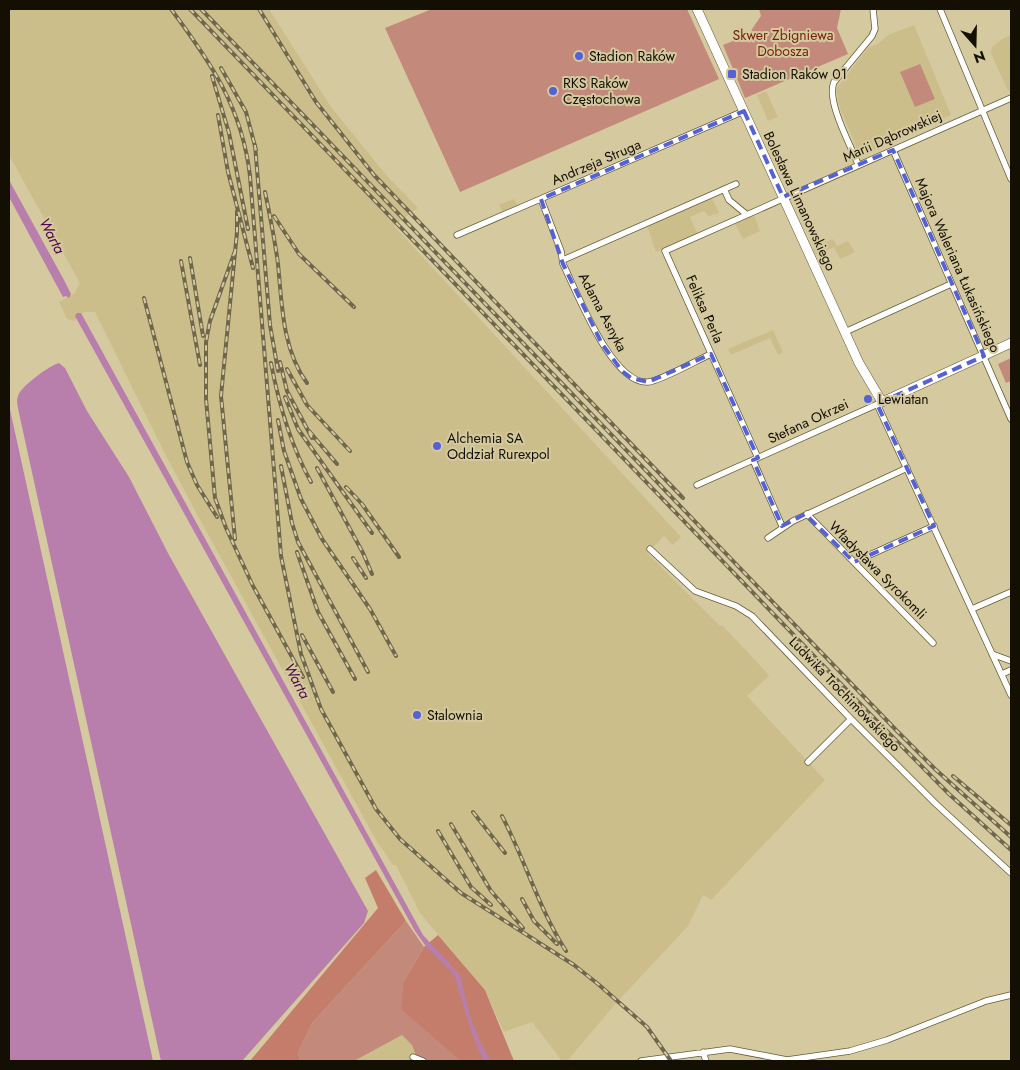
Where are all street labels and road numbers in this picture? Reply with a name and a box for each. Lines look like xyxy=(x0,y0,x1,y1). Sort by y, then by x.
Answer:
street label: Marii Dąbrowskiej xyxy=(839,105,945,167)
street label: Bolesława Limanowskiego xyxy=(759,128,841,274)
street label: Andrzeja Struga xyxy=(548,134,644,190)
street label: Majora Waleriana Łukasińskiego xyxy=(910,175,1006,356)
street label: Adama Asnyka xyxy=(574,269,632,355)
street label: Feliksa Perla xyxy=(681,272,729,346)
street label: Stefana Okrzei xyxy=(764,394,852,448)
street label: Władysława Syrokomli xyxy=(824,516,932,624)
street label: Ludwika Trochimowskiego xyxy=(785,632,906,756)

